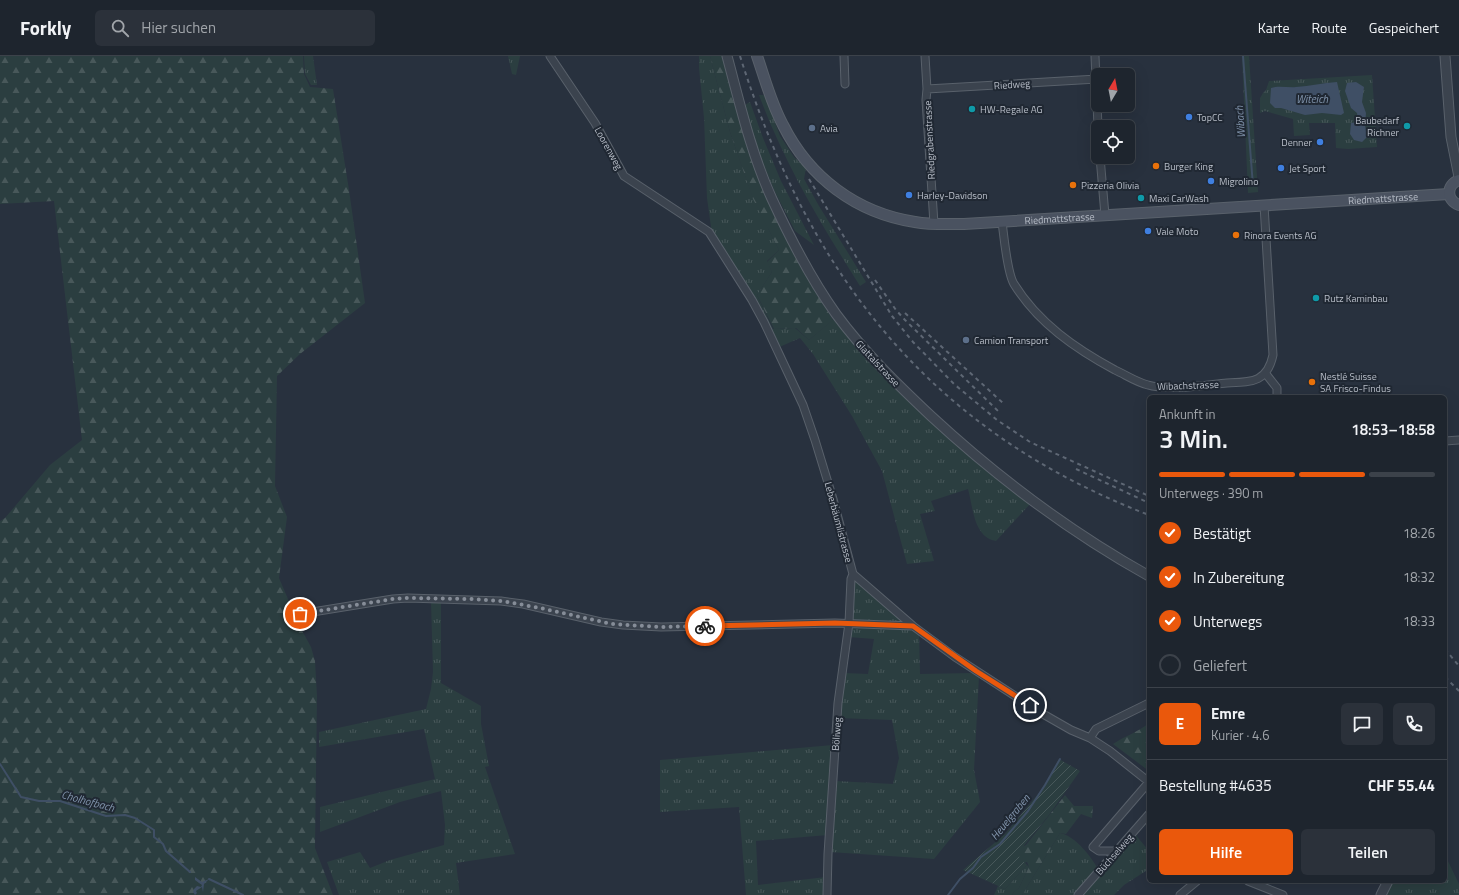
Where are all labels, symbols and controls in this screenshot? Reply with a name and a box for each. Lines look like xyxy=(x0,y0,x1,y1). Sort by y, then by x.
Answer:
search box xyxy=(95,10,375,46)
text: Forkly xyxy=(20,13,71,42)
text: Hier suchen xyxy=(141,16,216,39)
icon: search xyxy=(109,17,131,39)
text: Karte xyxy=(1258,17,1290,38)
text: Route xyxy=(1312,17,1347,38)
text: Gespeichert xyxy=(1369,17,1439,38)
north arrow xyxy=(1091,68,1135,112)
map controls xyxy=(1091,68,1135,164)
street label: Riedweg xyxy=(993,76,1031,93)
water label: Witeich xyxy=(1296,91,1329,107)
street label: Riedgrabenstrasse xyxy=(920,100,939,180)
place label: HW-Regale AG xyxy=(980,102,1043,117)
marker: HW-Regale AG xyxy=(967,104,977,114)
water label: Wibach xyxy=(1231,105,1249,139)
place label: TopCC xyxy=(1197,110,1223,125)
marker: TopCC xyxy=(1184,112,1194,122)
place label: Baubedarf Richner xyxy=(1355,113,1400,140)
button: locate xyxy=(1091,120,1135,164)
place label: Avia xyxy=(820,121,838,136)
marker: Baubedarf Richner xyxy=(1402,121,1412,131)
marker: Avia xyxy=(807,123,817,133)
street label: Loorenweg xyxy=(591,124,626,172)
place label: Denner xyxy=(1281,135,1313,150)
marker: Denner xyxy=(1315,137,1325,147)
place label: Burger King xyxy=(1164,159,1213,174)
marker: Burger King xyxy=(1151,161,1161,171)
place label: Jet Sport xyxy=(1289,161,1326,176)
marker: Jet Sport xyxy=(1276,163,1286,173)
place label: Migrolino xyxy=(1219,174,1259,189)
marker: Migrolino xyxy=(1206,176,1216,186)
place label: Pizzeria Olivia xyxy=(1081,178,1139,193)
marker: Pizzeria Olivia xyxy=(1068,180,1078,190)
place label: Harley-Davidson xyxy=(917,188,988,203)
street label: Riedmattstrasse xyxy=(1347,189,1418,208)
marker: Harley-Davidson xyxy=(904,190,914,200)
place label: Maxi CarWash xyxy=(1149,191,1209,206)
marker: Maxi CarWash xyxy=(1136,193,1146,203)
street label: Riedmattstrasse xyxy=(1024,209,1095,228)
place label: Vale Moto xyxy=(1156,224,1199,239)
marker: Vale Moto xyxy=(1143,226,1153,236)
place label: Rinora Events AG xyxy=(1244,228,1317,243)
marker: Rinora Events AG xyxy=(1231,230,1241,240)
place label: Rutz Kaminbau xyxy=(1324,291,1388,306)
marker: Rutz Kaminbau xyxy=(1311,293,1321,303)
place label: Camion Transport xyxy=(974,333,1049,348)
marker: Camion Transport xyxy=(961,335,971,345)
street label: Glattalstrasse xyxy=(852,337,903,390)
place label: Nestlé Suisse SA Frisco-Findus xyxy=(1320,369,1391,396)
street label: Wibachstrasse xyxy=(1157,377,1219,394)
marker: Nestlé Suisse SA Frisco-Findus xyxy=(1307,377,1317,387)
text: Ankunft in xyxy=(1159,404,1215,424)
text: 18:53–18:58 xyxy=(1351,418,1435,441)
text: 3 Min. xyxy=(1159,419,1228,458)
street label: Leberbäumlistrasse xyxy=(821,480,857,564)
text: Unterwegs · 390 m xyxy=(1159,483,1263,503)
icon: check xyxy=(1159,522,1181,544)
text: Bestätigt xyxy=(1193,522,1251,545)
text: 18:26 xyxy=(1403,523,1435,543)
icon: check xyxy=(1159,566,1181,588)
text: In Zubereitung xyxy=(1193,566,1284,589)
text: 18:32 xyxy=(1403,567,1435,587)
pin xyxy=(283,597,317,631)
icon: bag xyxy=(289,603,311,625)
courier xyxy=(685,606,725,646)
icon: check xyxy=(1159,610,1181,632)
text: Unterwegs xyxy=(1193,610,1262,633)
text: 18:33 xyxy=(1403,611,1435,631)
icon: bike xyxy=(694,615,716,637)
text: Geliefert xyxy=(1193,654,1247,677)
pin xyxy=(1013,688,1047,722)
icon: home xyxy=(1019,694,1041,716)
text: Emre xyxy=(1211,702,1245,725)
button: chat xyxy=(1341,703,1383,745)
button: phone xyxy=(1393,703,1435,745)
text: E xyxy=(1176,712,1184,735)
street label: Böliweg xyxy=(828,717,845,751)
text: Kurier · 4.6 xyxy=(1211,725,1269,745)
text: Bestellung #4635 xyxy=(1159,774,1272,797)
text: CHF 55.44 xyxy=(1368,774,1435,797)
water label: Cholhofbach xyxy=(60,786,117,816)
water label: Heuelgraben xyxy=(987,790,1034,843)
button: Hilfe xyxy=(1159,829,1293,875)
button: Teilen xyxy=(1301,829,1435,875)
street label: Büchselweg xyxy=(1092,830,1137,878)

